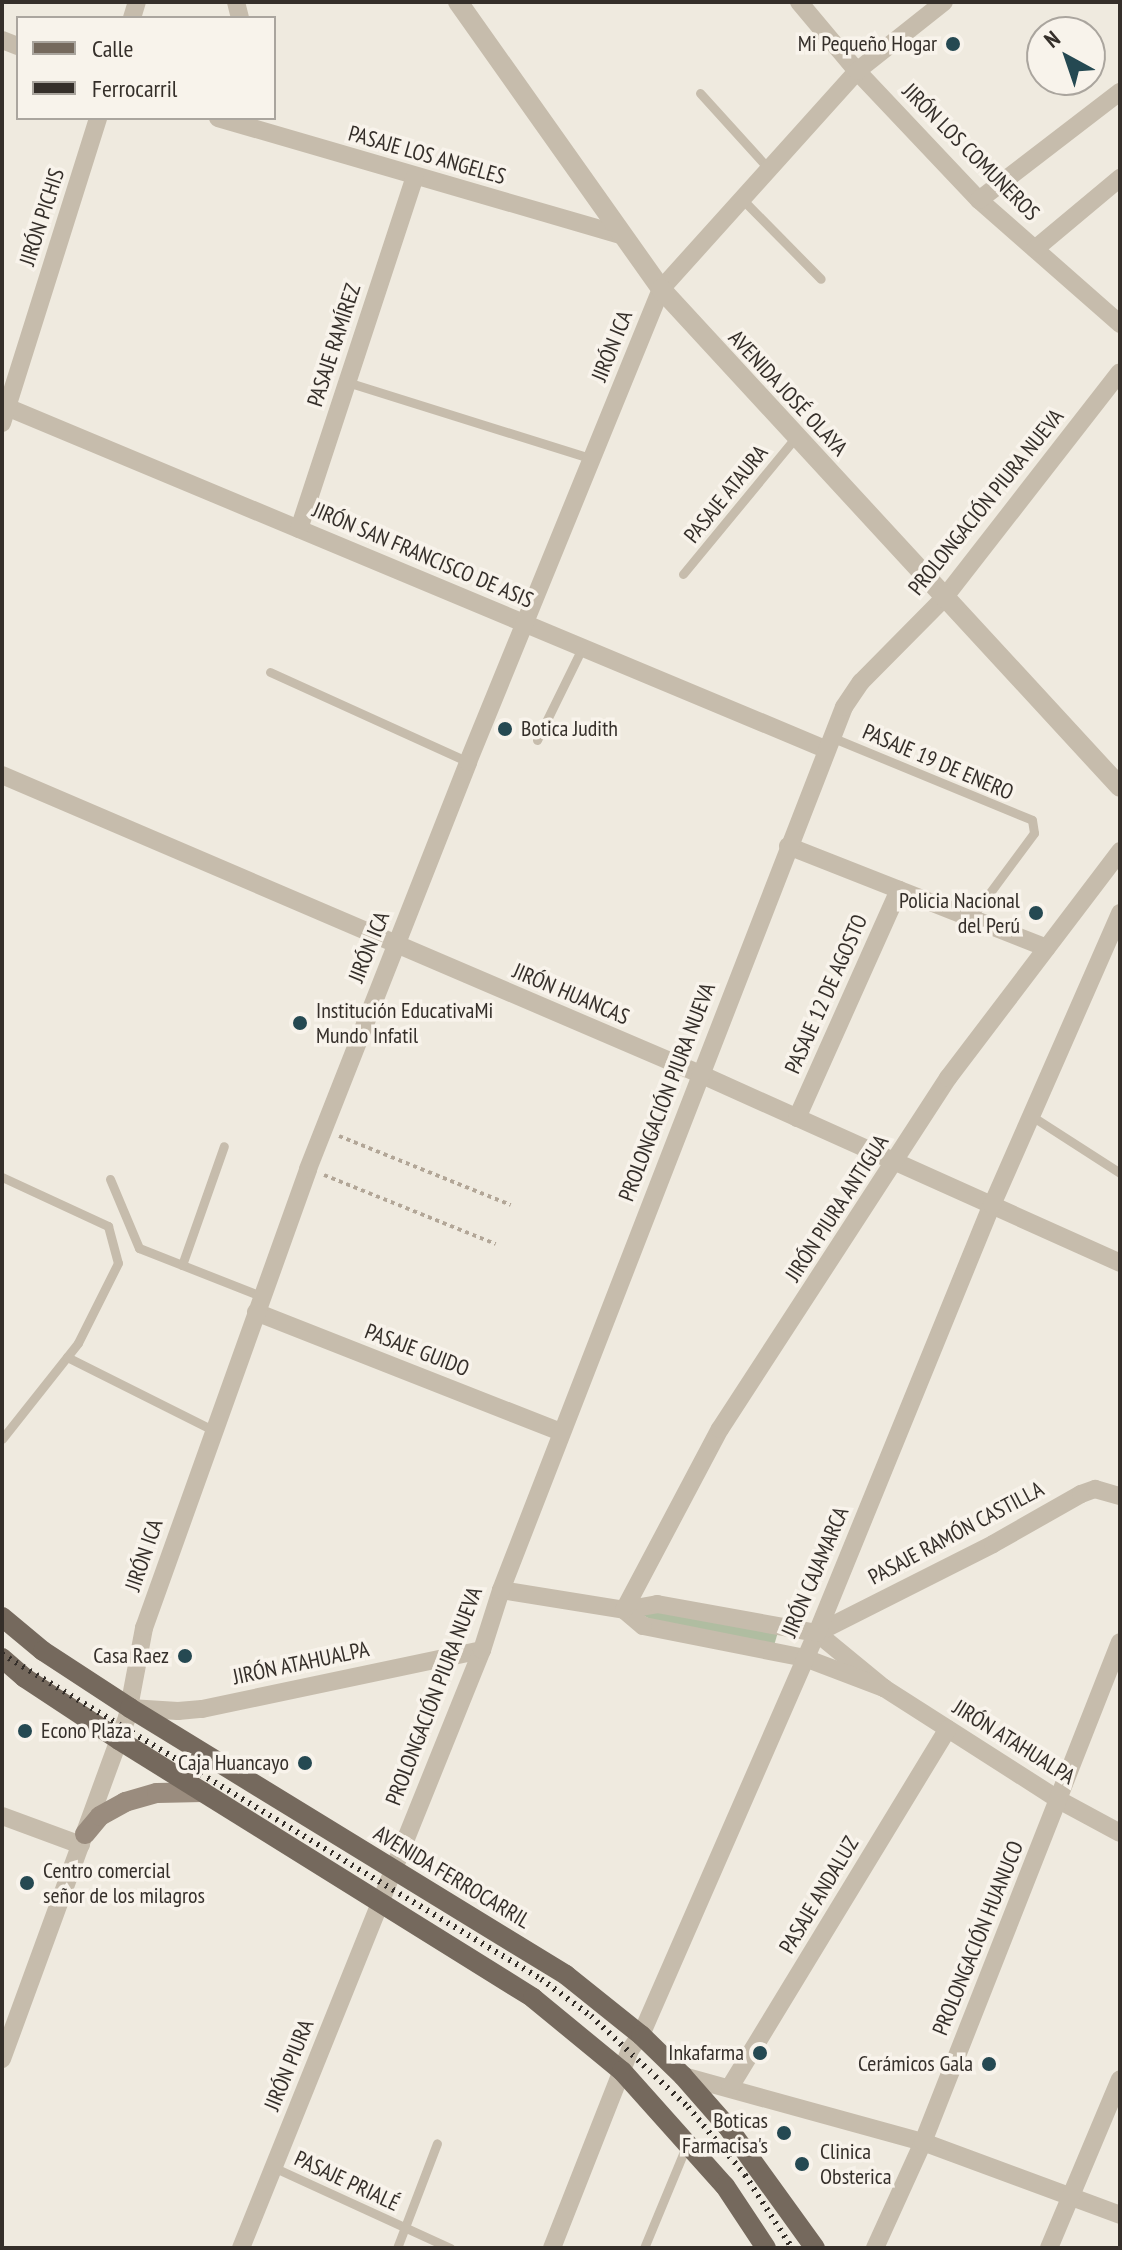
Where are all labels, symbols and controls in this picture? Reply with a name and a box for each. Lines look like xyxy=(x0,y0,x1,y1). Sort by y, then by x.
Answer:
legend xyxy=(16,16,276,120)
north arrow xyxy=(1026,16,1106,96)
text: N xyxy=(1038,25,1065,54)
place label: Mi Pequeño Hogar xyxy=(798,31,937,57)
text: Calle xyxy=(92,33,133,64)
marker: Mi Pequeño Hogar xyxy=(944,35,962,53)
text: Ferrocarril xyxy=(92,73,177,104)
street label: JIRÓN LOS COMUNEROS xyxy=(897,78,1045,226)
street label: PASAJE LOS ANGELES xyxy=(345,120,509,190)
street label: JIRÓN PICHIS xyxy=(14,165,70,269)
street label: PASAJE RAMÍREZ xyxy=(302,280,366,410)
street label: JIRÓN ICA xyxy=(586,307,638,385)
street label: AVENIDA JOSÉ OLAYA xyxy=(723,324,853,462)
street label: PROLONGACIÓN PIURA NUEVA xyxy=(903,403,1069,601)
street label: PASAJE ATAURA xyxy=(678,440,774,548)
street label: JIRÓN SAN FRANCISCO DE ASIS xyxy=(308,496,538,614)
place label: Botica Judith xyxy=(521,716,618,742)
street label: PASAJE 19 DE ENERO xyxy=(859,718,1017,806)
marker: Botica Judith xyxy=(496,720,514,738)
place label: Policia Nacional del Perú xyxy=(899,887,1020,938)
marker: Policia Nacional del Perú xyxy=(1027,904,1045,922)
street label: JIRÓN ICA xyxy=(343,908,395,986)
street label: PASAJE 12 DE AGOSTO xyxy=(779,910,873,1078)
street label: JIRÓN HUANCAS xyxy=(509,958,633,1030)
street label: PROLONGACIÓN PIURA NUEVA xyxy=(613,979,721,1205)
place label: Institución EducativaMi Mundo Infatil xyxy=(316,997,493,1048)
marker: Institución EducativaMi Mundo Infatil xyxy=(291,1014,309,1032)
street label: JIRÓN PIURA ANTIGUA xyxy=(780,1129,894,1287)
street label: PASAJE GUIDO xyxy=(361,1318,473,1382)
street label: PASAJE RAMÓN CASTILLA xyxy=(864,1476,1048,1590)
street label: JIRÓN CAJAMARCA xyxy=(776,1503,854,1641)
street label: JIRÓN ICA xyxy=(119,1516,169,1594)
street label: PROLONGACIÓN PIURA NUEVA xyxy=(380,1583,488,1809)
street label: JIRÓN ATAHUALPA xyxy=(230,1636,372,1690)
place label: Casa Raez xyxy=(93,1643,169,1669)
marker: Casa Raez xyxy=(176,1647,194,1665)
street label: JIRÓN ATAHUALPA xyxy=(948,1694,1080,1790)
place label: Econo Plaza xyxy=(41,1718,132,1744)
marker: Econo Plaza xyxy=(16,1722,34,1740)
place label: Caja Huancayo xyxy=(178,1750,289,1776)
marker: Caja Huancayo xyxy=(296,1754,314,1772)
street label: AVENIDA FERROCARRIL xyxy=(369,1820,535,1934)
street label: PASAJE ANDALUZ xyxy=(774,1831,864,1959)
street label: PROLONGACIÓN HUANUCO xyxy=(927,1837,1029,2039)
place label: Centro comercial señor de los milagros xyxy=(43,1857,205,1908)
marker: Centro comercial señor de los milagros xyxy=(18,1874,36,1892)
street label: JIRÓN PIURA xyxy=(259,2016,319,2114)
place label: Inkafarma xyxy=(668,2040,744,2066)
marker: Inkafarma xyxy=(751,2044,769,2062)
place label: Cerámicos Gala xyxy=(858,2051,973,2077)
marker: Cerámicos Gala xyxy=(980,2055,998,2073)
place label: Boticas Farmacisa's xyxy=(682,2107,768,2158)
marker: Boticas Farmacisa's xyxy=(775,2124,793,2142)
place label: Clinica Obsterica xyxy=(820,2138,891,2190)
street label: PASAJE PRIALÉ xyxy=(290,2145,404,2217)
marker: Clinica Obsterica xyxy=(791,2153,813,2175)

